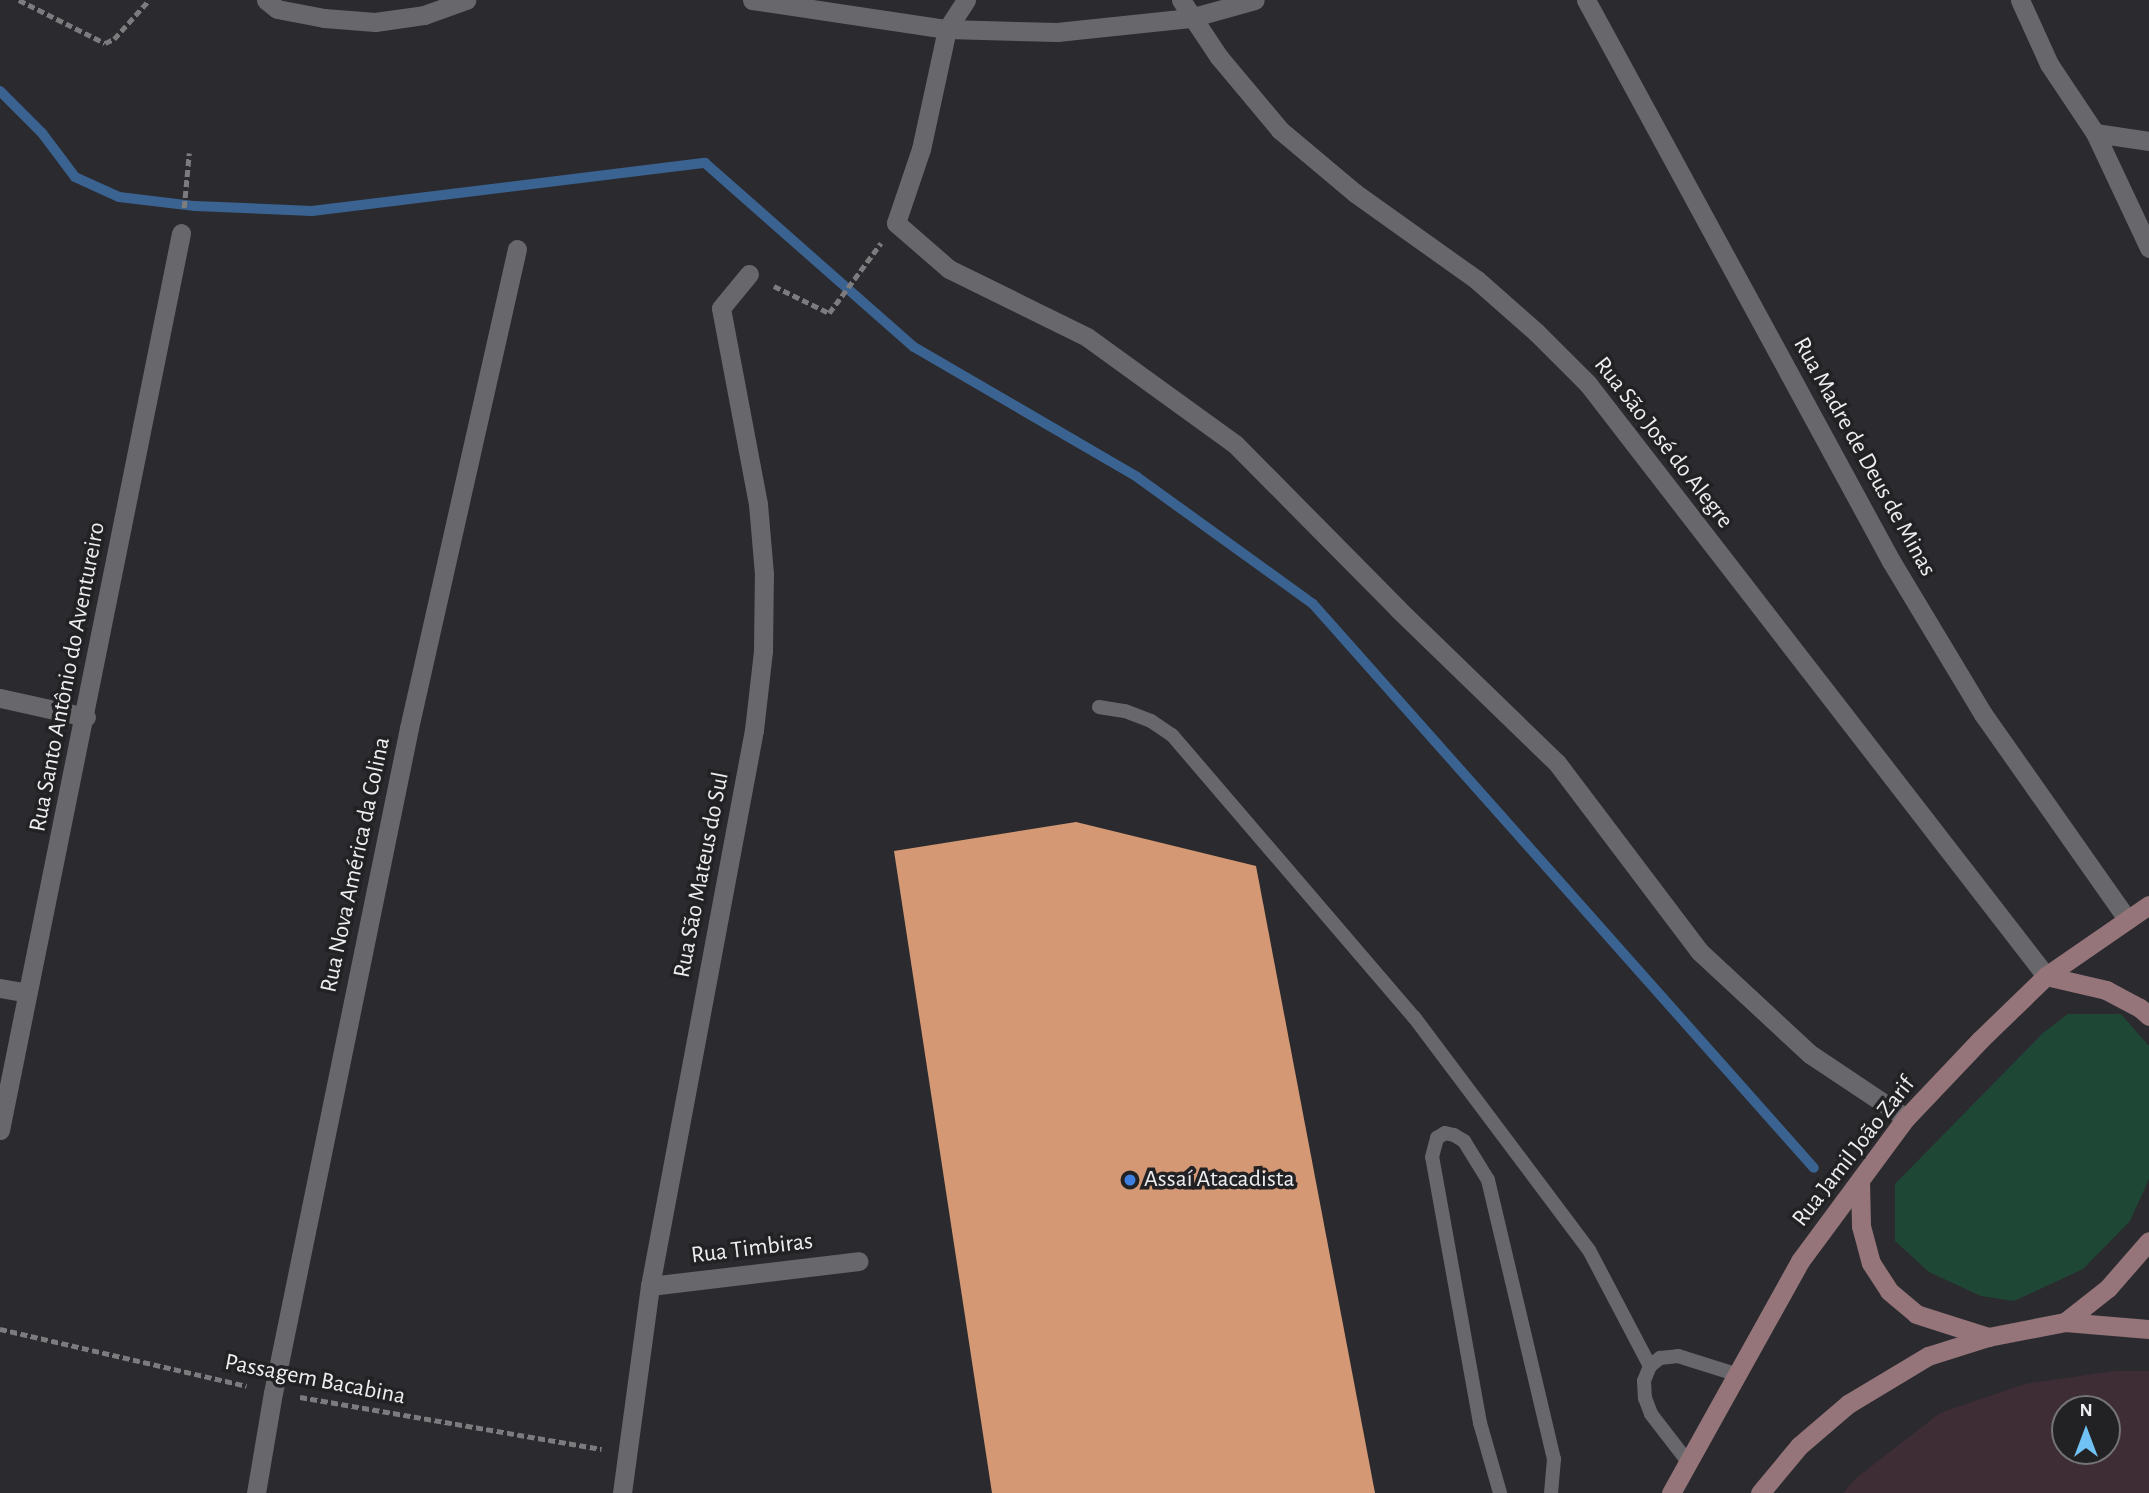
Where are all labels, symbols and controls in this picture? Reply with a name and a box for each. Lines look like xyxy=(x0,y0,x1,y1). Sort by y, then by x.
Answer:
street label: Rua Madre de Deus de Minas xyxy=(1786,333,1942,581)
street label: Rua São José do Alegre xyxy=(1587,352,1739,534)
street label: Rua Santo Antônio do Aventureiro xyxy=(24,520,112,834)
street label: Rua Nova América da Colina xyxy=(315,735,397,995)
street label: Rua São Mateus do Sul xyxy=(668,770,736,980)
street label: Rua Jamil João Zarif xyxy=(1786,1071,1922,1233)
place label: Assaí Atacadista xyxy=(1144,1166,1295,1194)
marker: Assaí Atacadista xyxy=(1122,1172,1138,1188)
street label: Rua Timbiras xyxy=(689,1227,815,1271)
street label: Passagem Bacabina xyxy=(222,1348,408,1412)
north arrow xyxy=(2051,1395,2121,1465)
text: N xyxy=(2079,1401,2093,1420)

